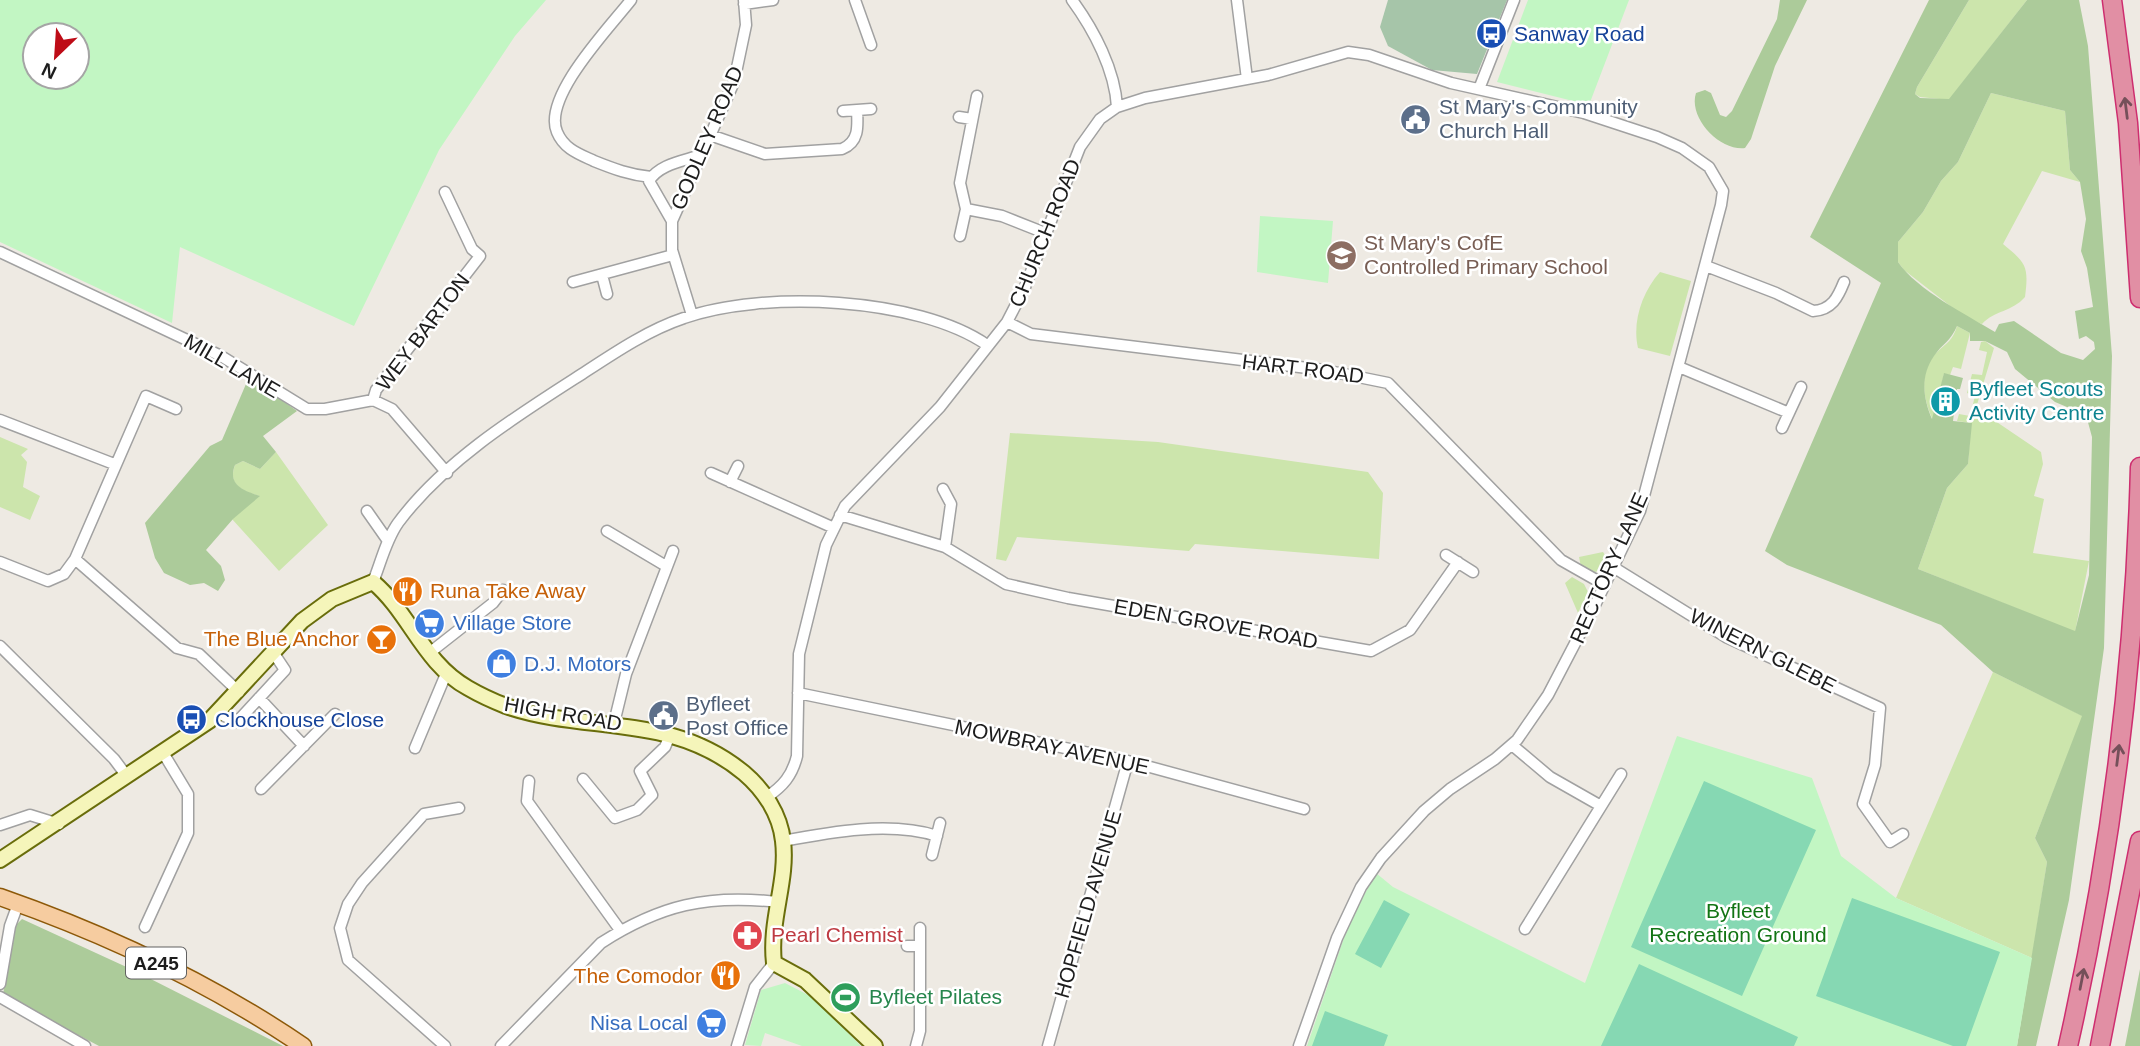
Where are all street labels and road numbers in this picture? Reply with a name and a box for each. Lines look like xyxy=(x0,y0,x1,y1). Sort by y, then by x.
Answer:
street label: GODLEY ROAD xyxy=(666,63,747,213)
street label: CHURCH ROAD xyxy=(1004,155,1085,310)
street label: WEY BARTON xyxy=(371,269,474,395)
street label: MILL LANE xyxy=(180,329,284,402)
street label: HART ROAD xyxy=(1241,350,1365,387)
street label: RECTORY LANE xyxy=(1565,489,1652,647)
street label: EDEN GROVE ROAD xyxy=(1112,594,1320,653)
street label: WINERN GLEBE xyxy=(1686,604,1840,697)
street label: HIGH ROAD xyxy=(502,692,624,735)
street label: MOWBRAY AVENUE xyxy=(953,715,1152,778)
street label: HOPFIELD AVENUE xyxy=(1050,807,1125,1001)
road number: A245 xyxy=(126,948,186,979)

